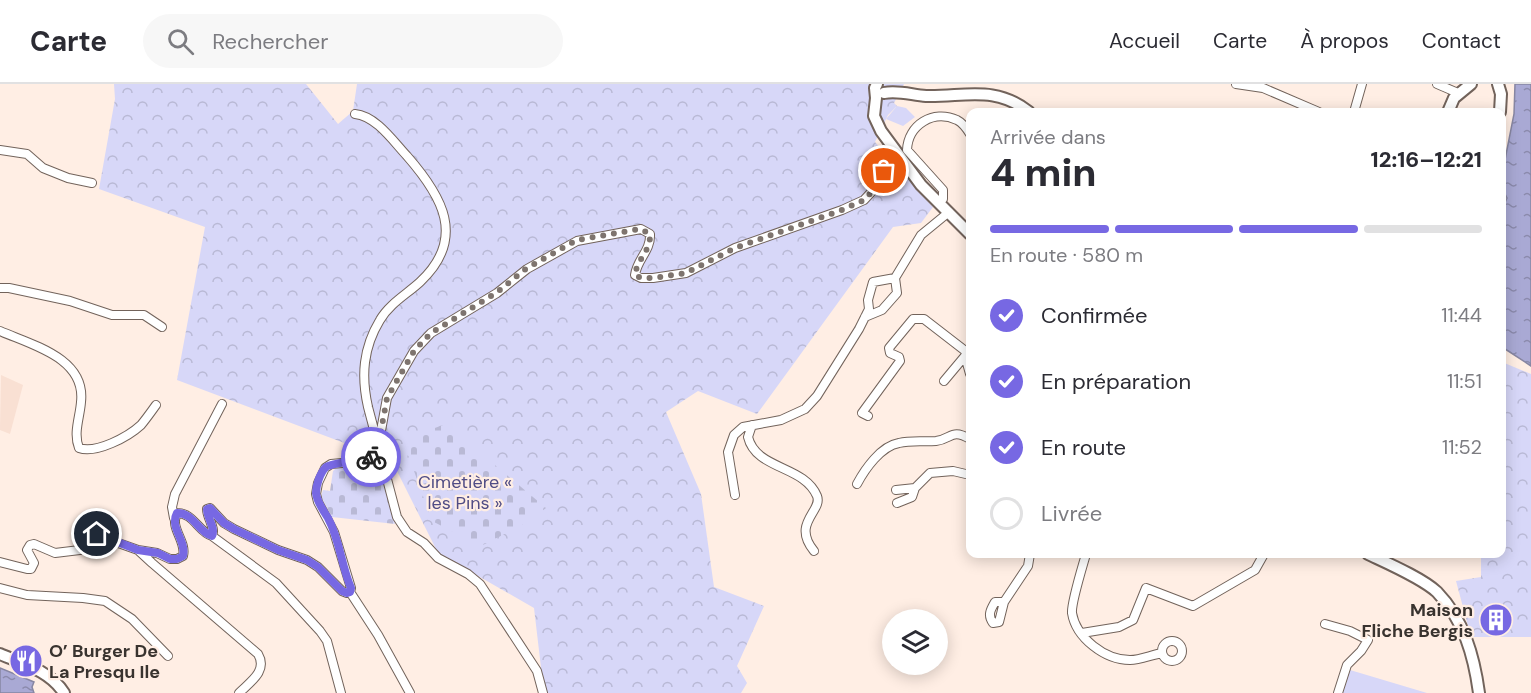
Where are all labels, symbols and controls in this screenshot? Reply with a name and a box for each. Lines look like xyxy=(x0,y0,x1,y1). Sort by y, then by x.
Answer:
search box xyxy=(143,14,563,68)
text: Carte xyxy=(30,23,107,60)
icon: search xyxy=(164,25,197,58)
text: Rechercher xyxy=(212,27,328,56)
text: Accueil xyxy=(1109,27,1180,55)
text: Carte xyxy=(1213,27,1267,55)
text: À propos xyxy=(1300,27,1389,55)
text: Contact xyxy=(1422,27,1501,55)
text: Arrivée dans xyxy=(990,124,1106,150)
pin xyxy=(858,145,909,196)
text: 12:16–12:21 xyxy=(1371,145,1482,174)
text: 4 min xyxy=(990,147,1097,198)
icon: bag xyxy=(867,154,900,187)
text: En route · 580 m xyxy=(990,242,1143,268)
icon: check xyxy=(990,299,1023,332)
text: Confirmée xyxy=(1041,301,1148,330)
text: 11:44 xyxy=(1441,302,1482,328)
icon: check xyxy=(990,365,1023,398)
text: En préparation xyxy=(1041,367,1191,396)
text: 11:51 xyxy=(1447,368,1482,394)
courier xyxy=(341,427,401,487)
icon: check xyxy=(990,431,1023,464)
text: En route xyxy=(1041,433,1126,462)
text: 11:52 xyxy=(1442,434,1482,460)
icon: bike xyxy=(355,441,388,474)
park label: Cimetière « les Pins » xyxy=(418,470,512,515)
text: Livrée xyxy=(1041,499,1102,528)
pin xyxy=(71,508,122,559)
icon: home xyxy=(80,517,113,550)
place label: Maison Fliche Bergis xyxy=(1361,598,1473,643)
building icon: Maison Fliche Bergis xyxy=(1478,602,1514,638)
map controls xyxy=(882,609,948,675)
button: layers xyxy=(882,609,948,675)
place label: O’ Burger De La Presqu Ile xyxy=(49,639,160,684)
restaurant icon: O’ Burger De La Presqu Ile xyxy=(8,643,44,679)

